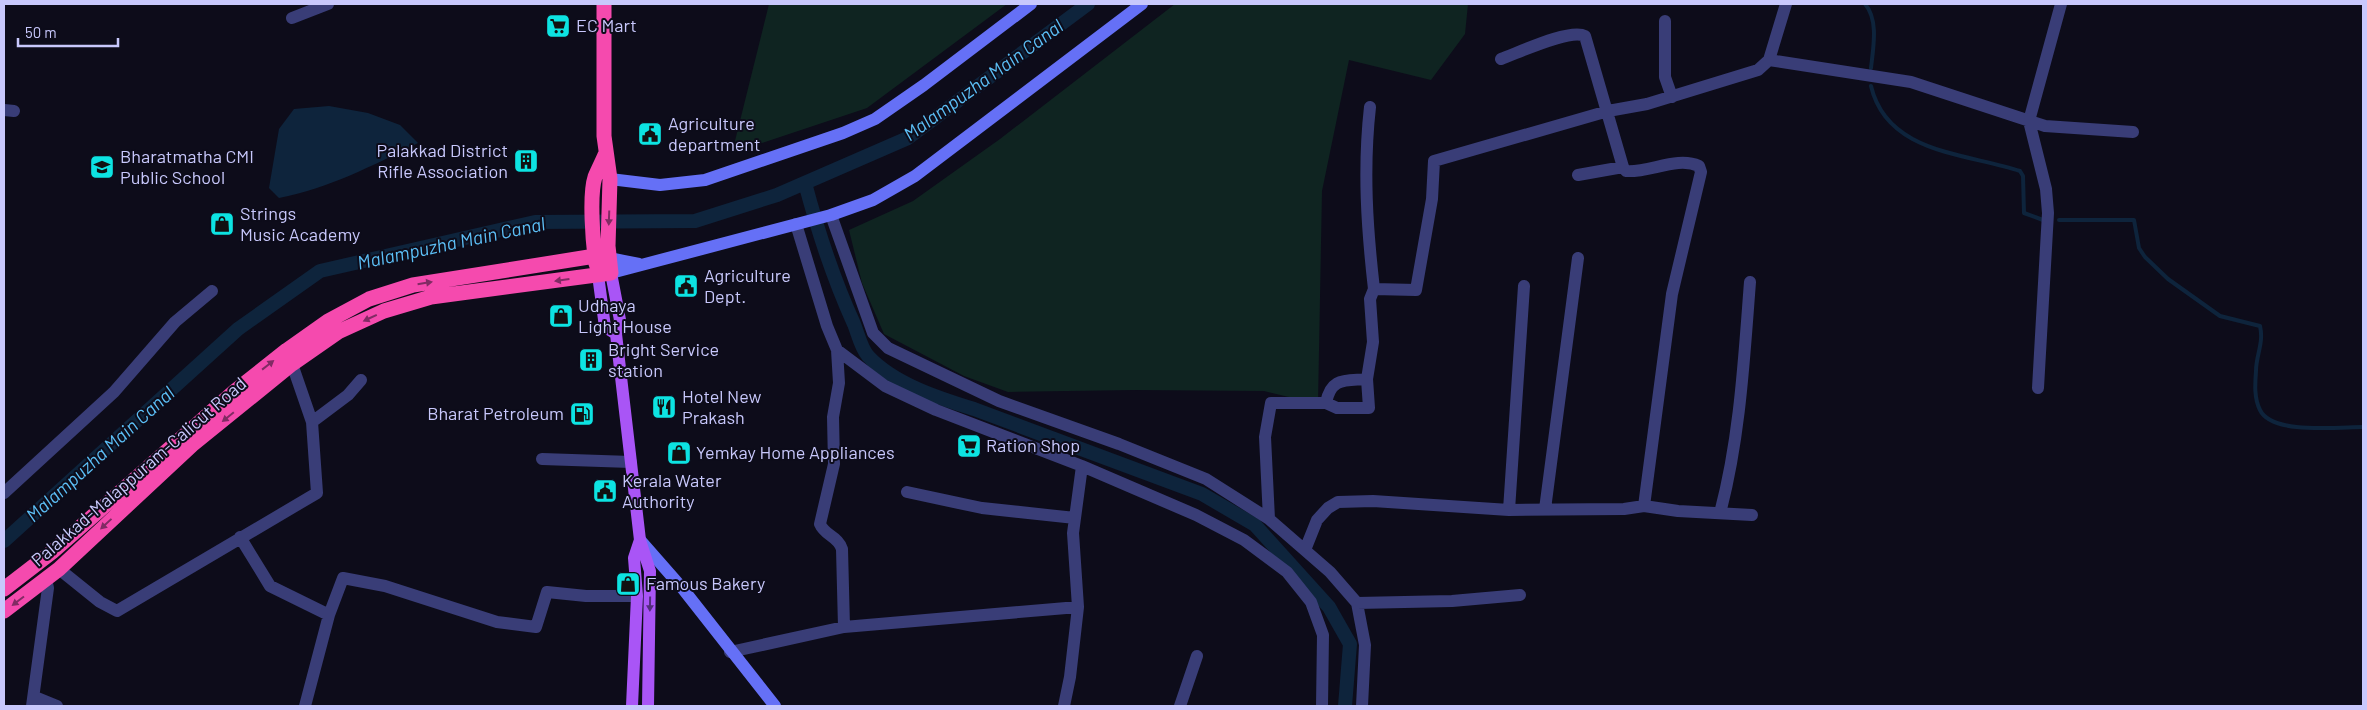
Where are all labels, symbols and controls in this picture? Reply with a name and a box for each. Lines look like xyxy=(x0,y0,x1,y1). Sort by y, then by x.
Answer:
supermarket icon: EC Mart xyxy=(545,13,571,39)
place label: EC Mart xyxy=(576,14,637,36)
water label: Malampuzha Main Canal xyxy=(898,14,1068,145)
scale bar xyxy=(18,15,118,47)
text: 50 m xyxy=(25,23,57,41)
place label: Agriculture department xyxy=(668,112,761,155)
public building icon: Agriculture department xyxy=(637,121,663,147)
place label: Palakkad District Rifle Association xyxy=(376,139,508,182)
place label: Bharatmatha CMI Public School xyxy=(120,145,254,188)
building icon: Palakkad District Rifle Association xyxy=(513,148,539,174)
school or university icon: Bharatmatha CMI Public School xyxy=(89,154,115,180)
place label: Strings Music Academy xyxy=(240,202,360,245)
one-way arrow xyxy=(604,210,612,226)
shop icon: Strings Music Academy xyxy=(209,211,235,237)
water label: Malampuzha Main Canal xyxy=(355,211,548,274)
place label: Agriculture Dept. xyxy=(704,264,791,307)
public building icon: Agriculture Dept. xyxy=(673,273,699,299)
one-way arrow xyxy=(554,276,570,284)
one-way arrow xyxy=(418,278,434,286)
place label: Udhaya Light House xyxy=(578,294,672,337)
shop icon: Udhaya Light House xyxy=(548,303,574,329)
one-way arrow xyxy=(363,314,377,322)
place label: Bright Service station xyxy=(608,338,719,381)
building icon: Bright Service station xyxy=(578,347,604,373)
one-way arrow xyxy=(261,360,274,371)
street label: Palakkad-Malappuram-Calicut Road xyxy=(26,372,250,571)
water label: Malampuzha Main Canal xyxy=(21,380,179,526)
place label: Hotel New Prakash xyxy=(682,385,762,428)
restaurant icon: Hotel New Prakash xyxy=(651,394,677,420)
fuel station icon: Bharat Petroleum xyxy=(569,401,595,427)
place label: Bharat Petroleum xyxy=(427,402,564,424)
one-way arrow xyxy=(221,412,234,423)
supermarket icon: Ration Shop xyxy=(956,433,982,459)
place label: Ration Shop xyxy=(986,434,1080,456)
shop icon: Yemkay Home Appliances xyxy=(666,440,692,466)
place label: Yemkay Home Appliances xyxy=(696,441,895,463)
place label: Kerala Water Authority xyxy=(622,469,722,512)
public building icon: Kerala Water Authority xyxy=(592,478,618,504)
one-way arrow xyxy=(100,518,112,530)
shop icon: Famous Bakery xyxy=(615,571,641,597)
place label: Famous Bakery xyxy=(646,572,765,594)
one-way arrow xyxy=(11,596,25,606)
one-way arrow xyxy=(646,597,654,613)

